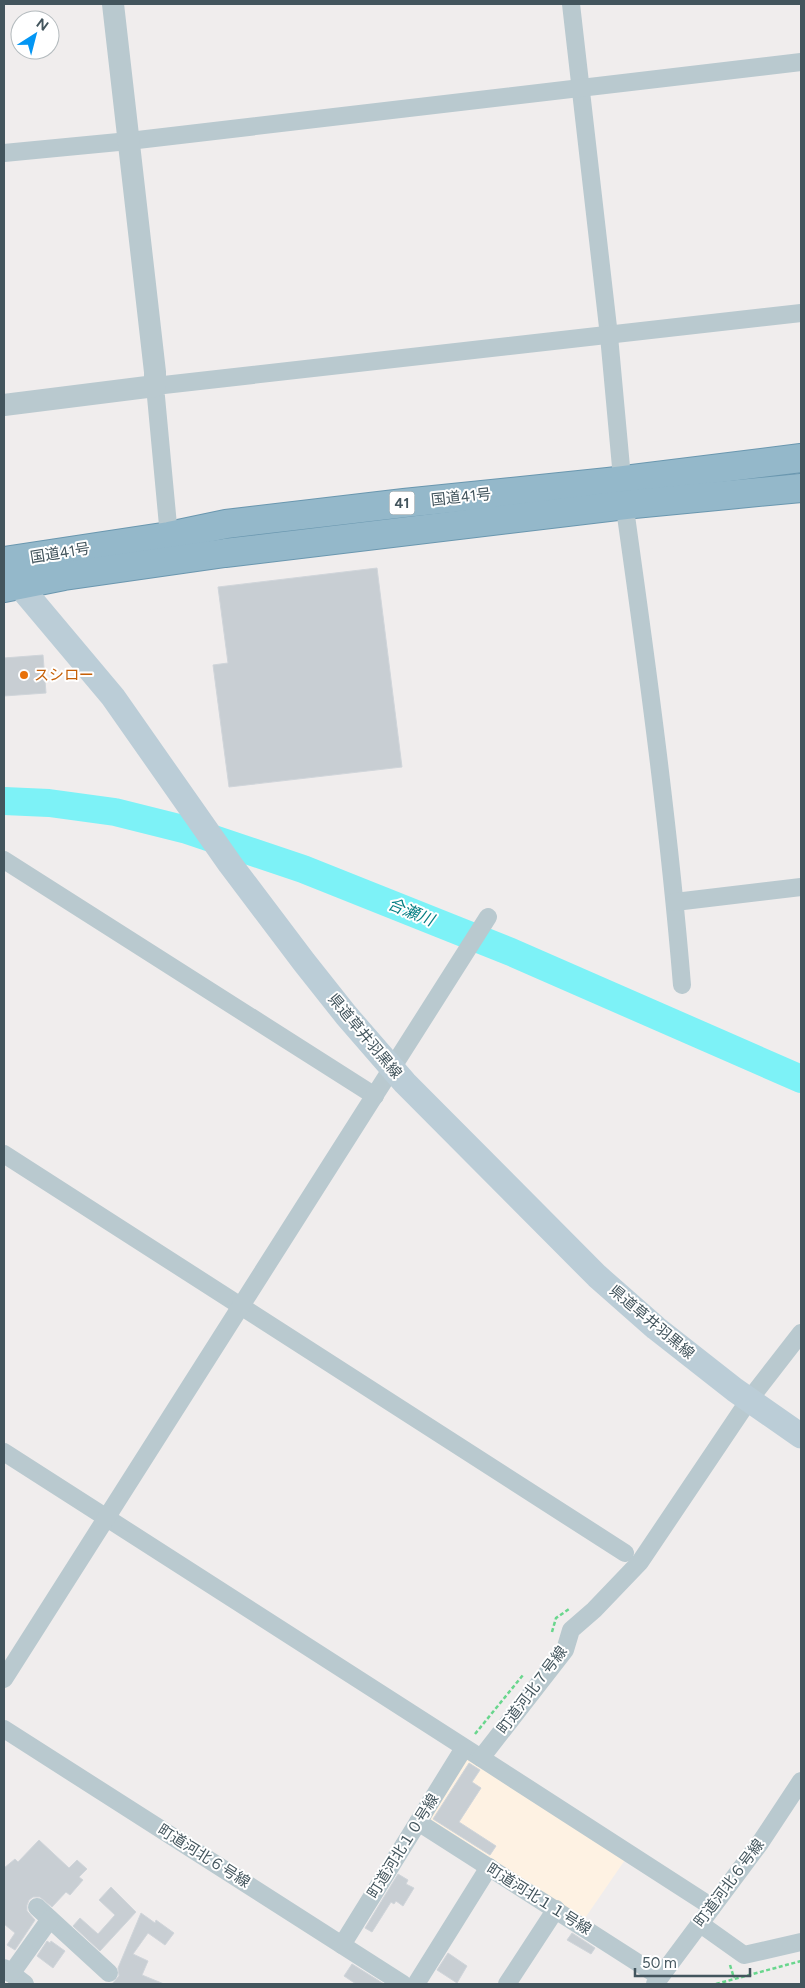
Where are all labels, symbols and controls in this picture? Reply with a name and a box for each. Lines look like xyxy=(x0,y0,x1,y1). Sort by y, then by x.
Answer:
north arrow xyxy=(10,10,60,60)
text: N xyxy=(33,15,52,35)
street label: 国道41号 xyxy=(430,485,492,509)
road number: 41 xyxy=(390,492,414,514)
street label: 国道41号 xyxy=(29,539,91,567)
place label: スシロー xyxy=(34,666,94,684)
marker: スシロー xyxy=(18,669,30,681)
water label: 合瀬川 xyxy=(385,894,439,931)
street label: 県道草井羽黒線 xyxy=(324,990,406,1082)
street label: 県道草井羽黒線 xyxy=(606,1281,698,1363)
street label: 町道河北７号線 xyxy=(493,1643,571,1737)
street label: 町道河北１０号線 xyxy=(364,1790,442,1902)
street label: 町道河北６号線 xyxy=(155,1821,253,1891)
street label: 町道河北６号線 xyxy=(690,1836,768,1930)
street label: 町道河北１１号線 xyxy=(483,1860,595,1938)
scale bar xyxy=(635,1946,750,1978)
text: 50 m xyxy=(642,1954,677,1972)

